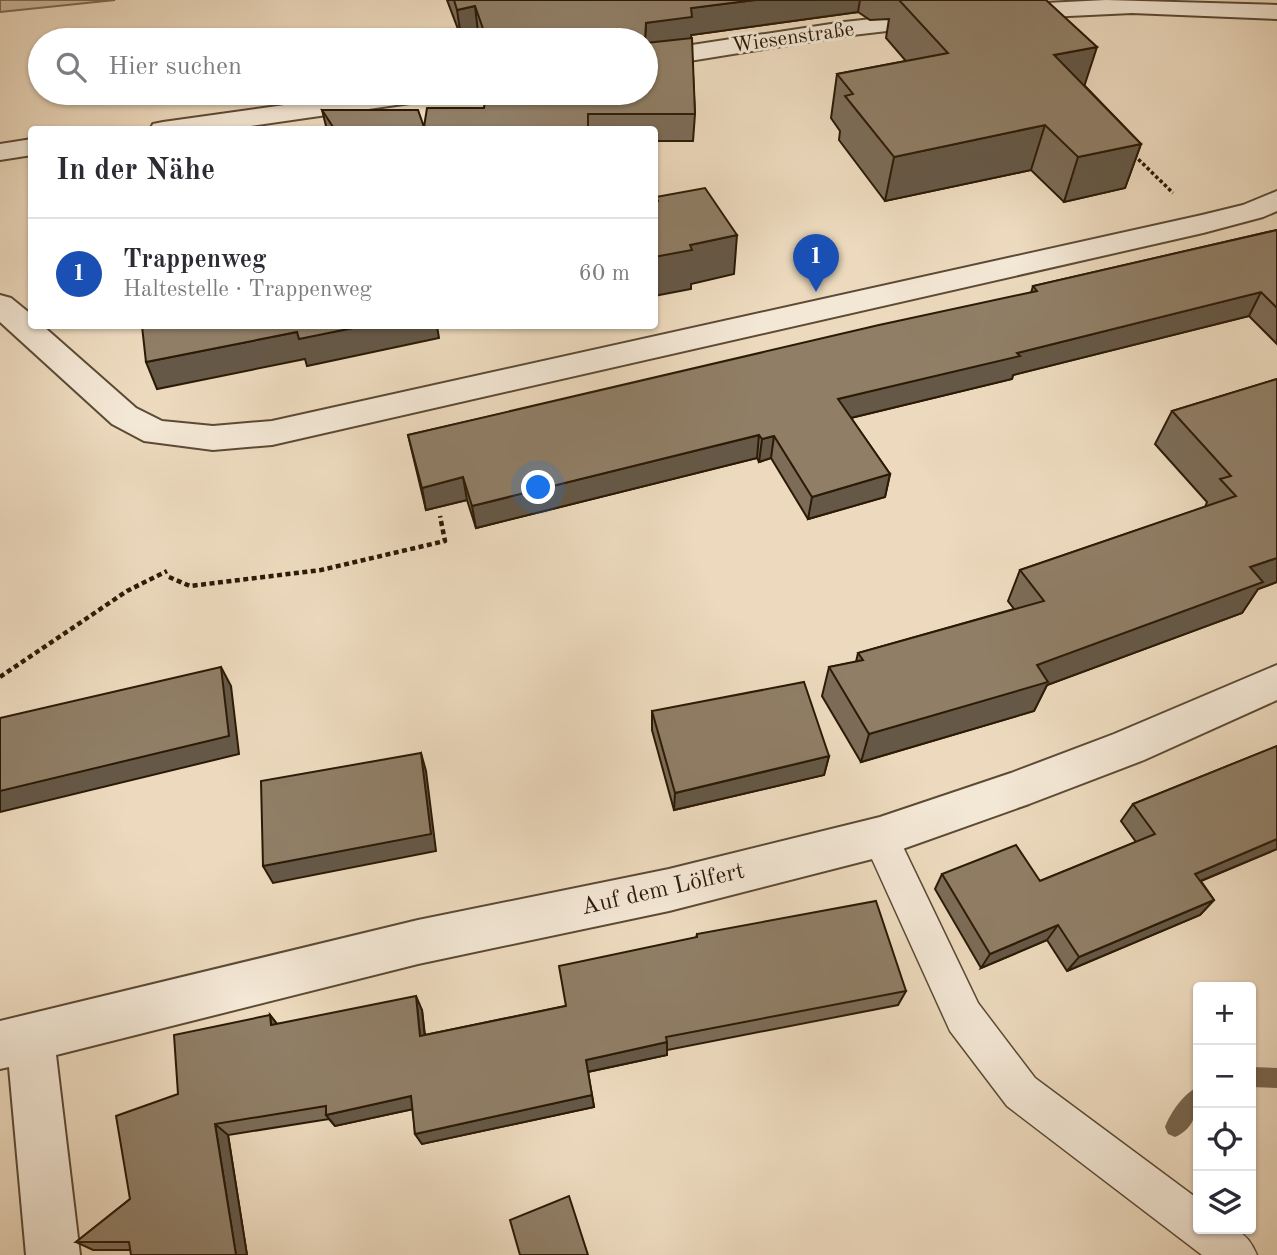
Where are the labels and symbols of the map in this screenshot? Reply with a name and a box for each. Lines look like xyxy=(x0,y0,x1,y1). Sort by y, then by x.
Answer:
street label: Wiesenstraße xyxy=(731,19,855,57)
pin: 1 xyxy=(793,234,839,292)
your location xyxy=(521,470,555,504)
street label: Auf dem Lölfert xyxy=(579,860,747,920)

